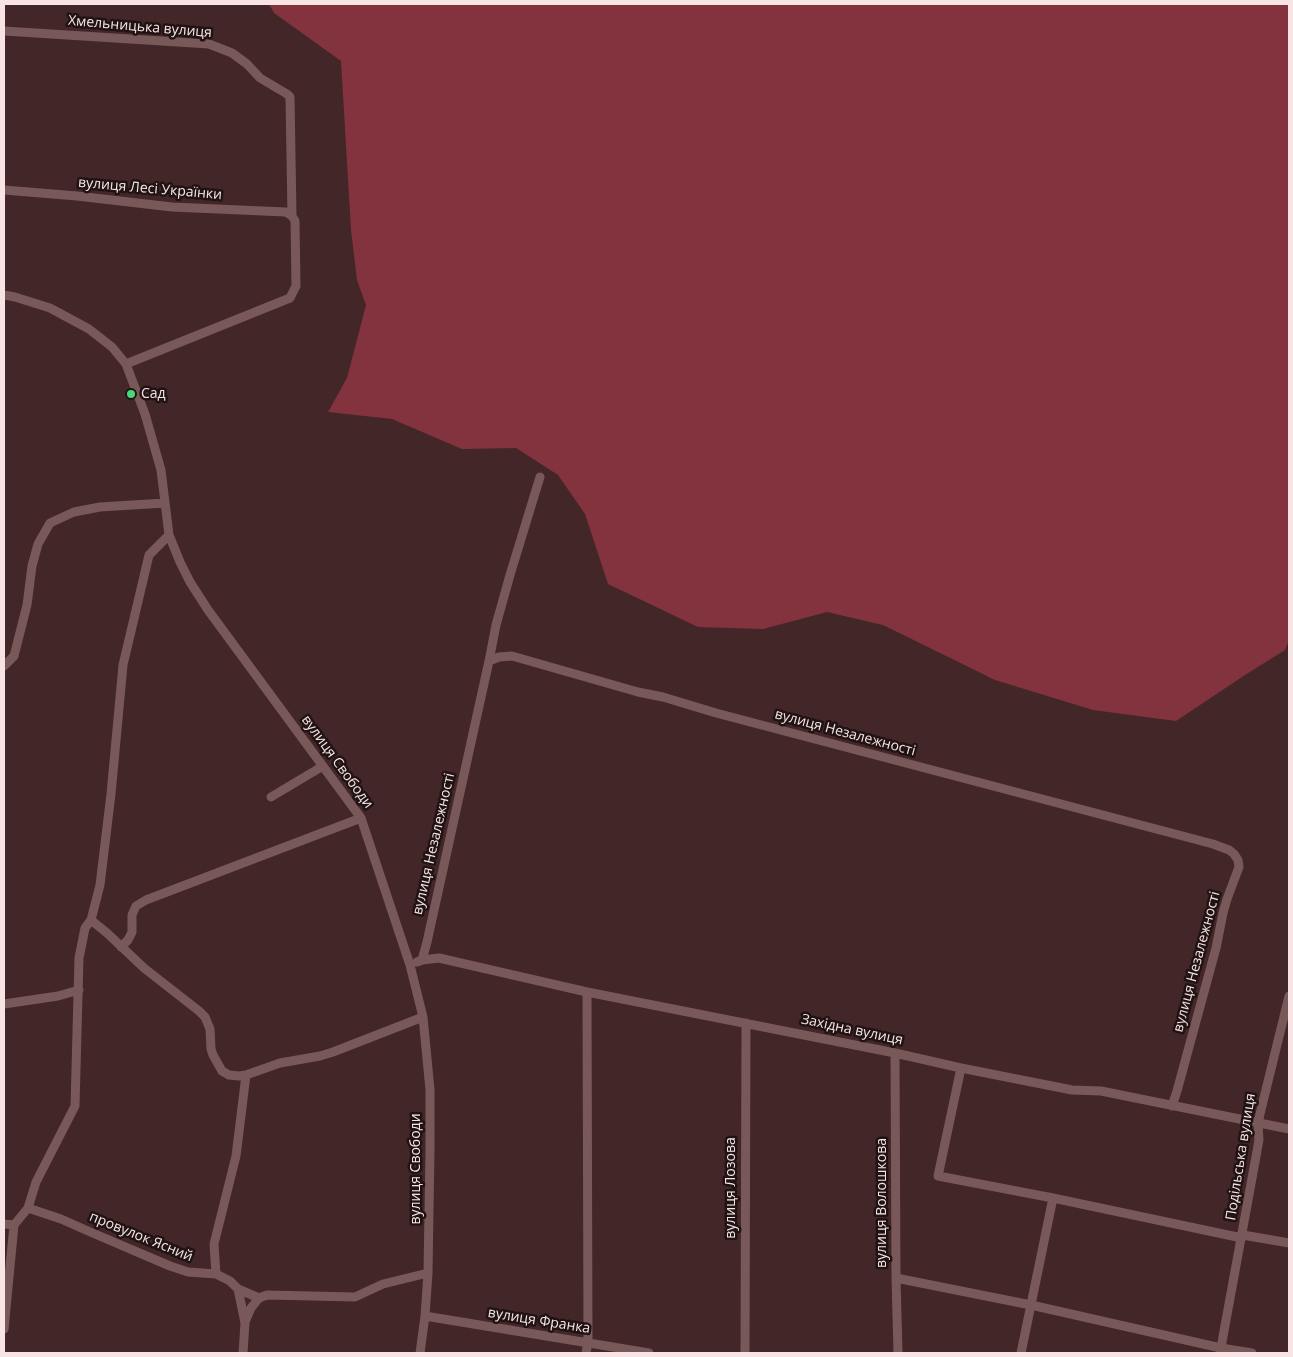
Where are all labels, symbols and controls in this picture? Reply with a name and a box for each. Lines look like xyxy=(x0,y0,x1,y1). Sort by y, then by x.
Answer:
street label: Хмельницька вулиця xyxy=(67,12,213,42)
street label: вулиця Лесі Українки xyxy=(77,174,223,204)
place label: Сад xyxy=(141,386,166,402)
marker: Сад xyxy=(125,388,137,400)
street label: вулиця Незалежності xyxy=(773,706,917,760)
street label: вулиця Свободи xyxy=(298,712,376,812)
street label: вулиця Незалежності xyxy=(409,771,459,917)
street label: вулиця Незалежності xyxy=(1170,890,1224,1034)
street label: Західна вулиця xyxy=(800,1011,904,1049)
street label: Подільська вулиця xyxy=(1223,1092,1259,1222)
street label: вулиця Свободи xyxy=(408,1113,424,1225)
street label: вулиця Лозова xyxy=(723,1137,739,1239)
street label: вулиця Волошкова xyxy=(874,1138,890,1268)
street label: провулок Ясний xyxy=(87,1209,195,1265)
street label: вулиця Франка xyxy=(487,1305,591,1337)

